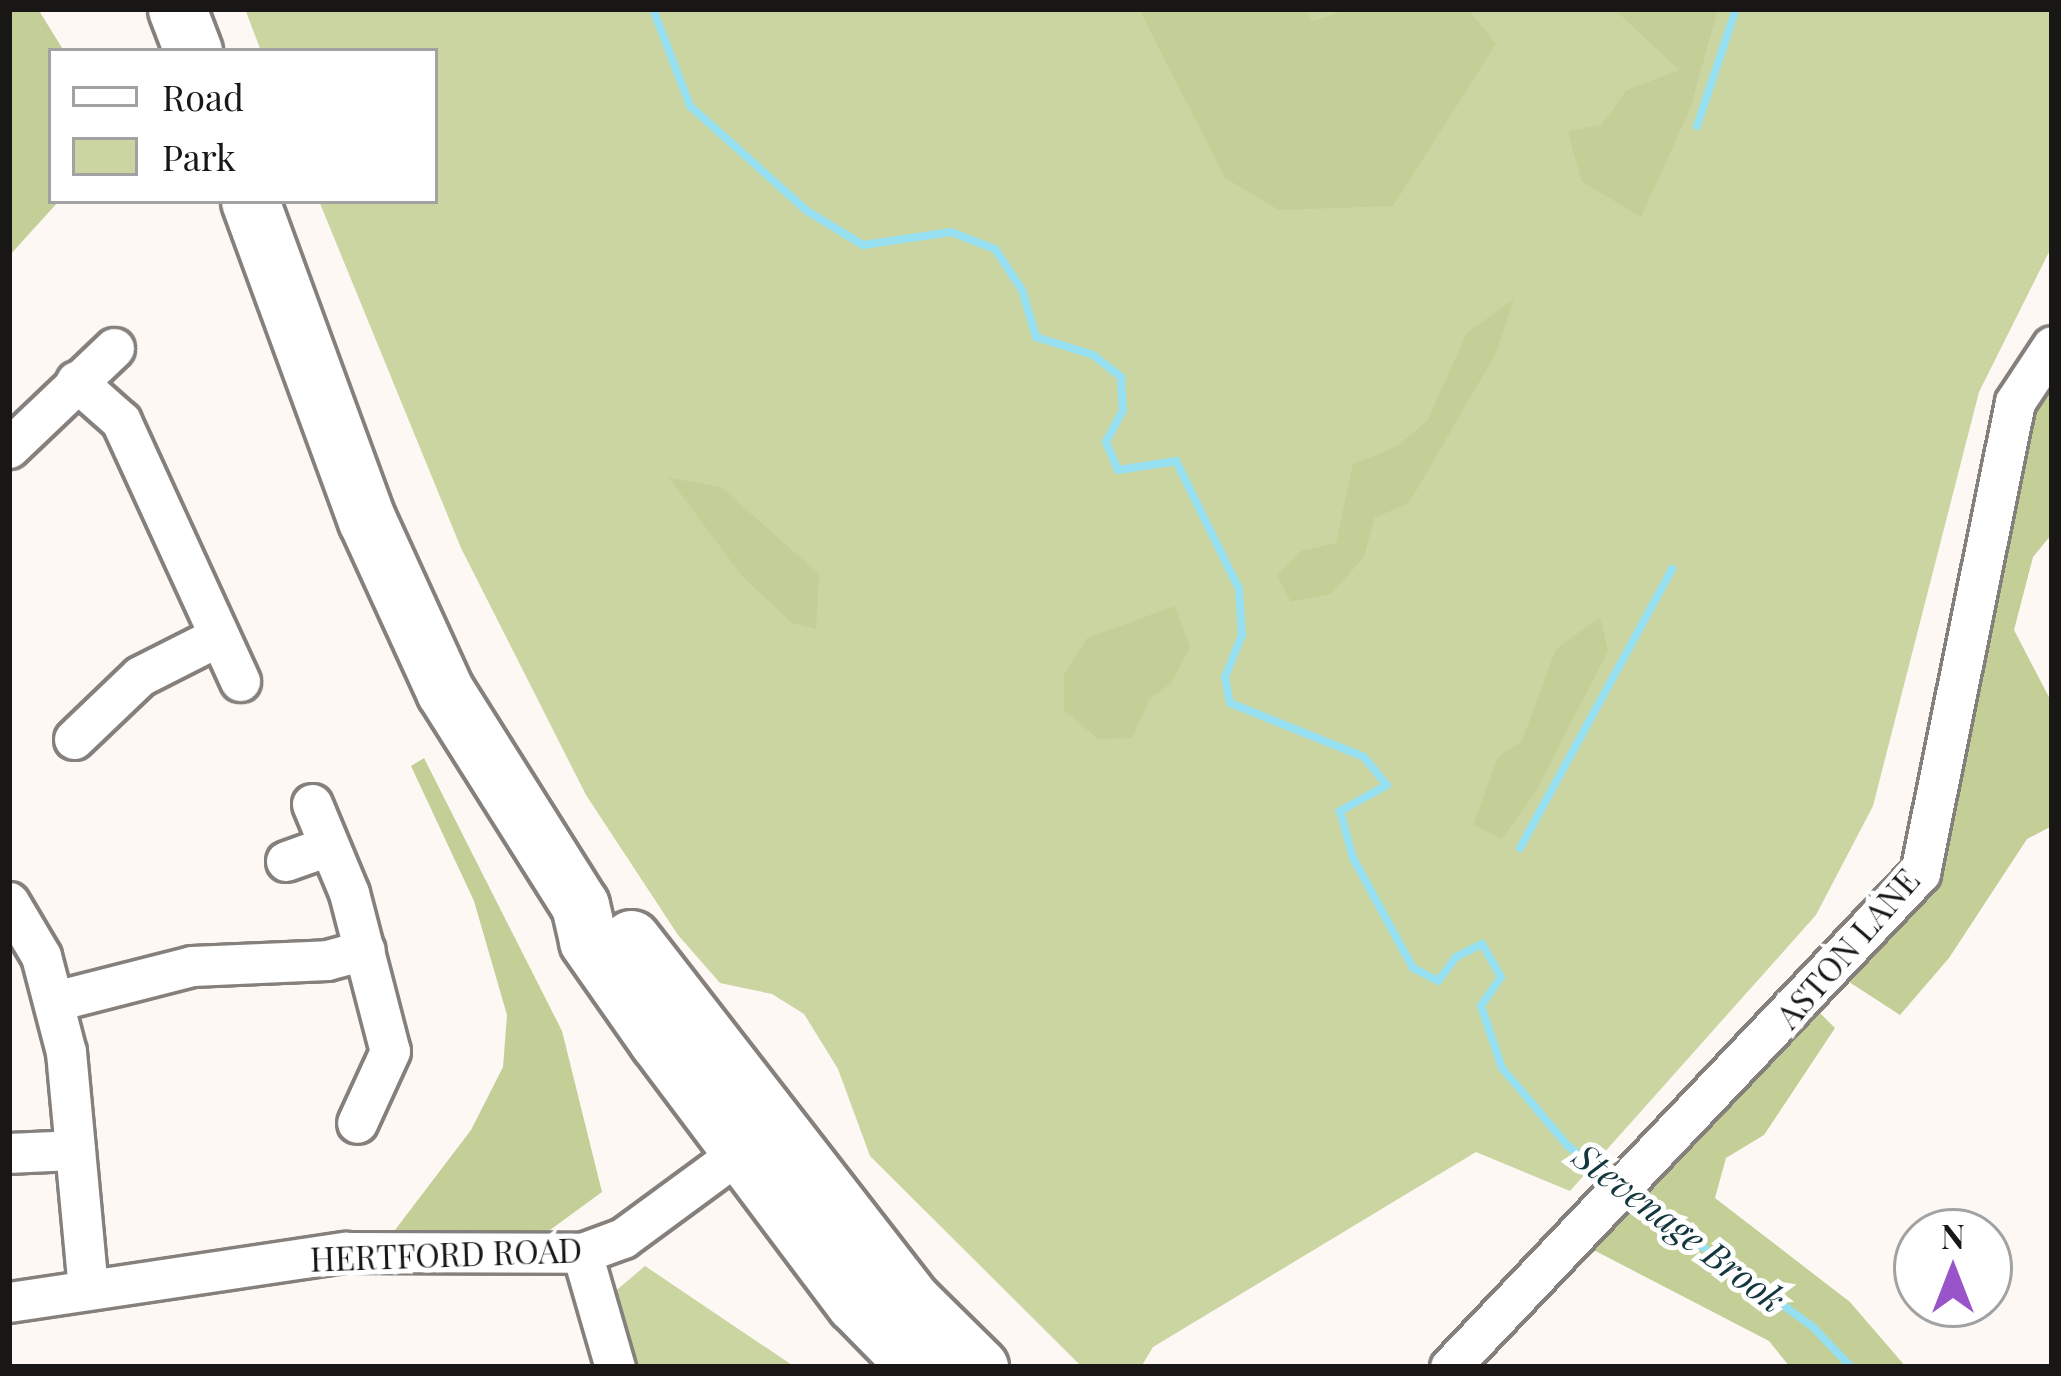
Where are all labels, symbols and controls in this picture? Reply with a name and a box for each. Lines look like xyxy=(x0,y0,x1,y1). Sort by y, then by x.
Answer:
legend xyxy=(48,48,438,204)
text: Road xyxy=(162,72,244,120)
text: Park xyxy=(162,132,236,180)
street label: ASTON LANE xyxy=(1767,860,1927,1036)
water label: Stevenage Brook xyxy=(1566,1133,1794,1321)
north arrow xyxy=(1893,1208,2013,1328)
text: N xyxy=(1941,1213,1965,1257)
street label: HERTFORD ROAD xyxy=(309,1229,583,1279)

